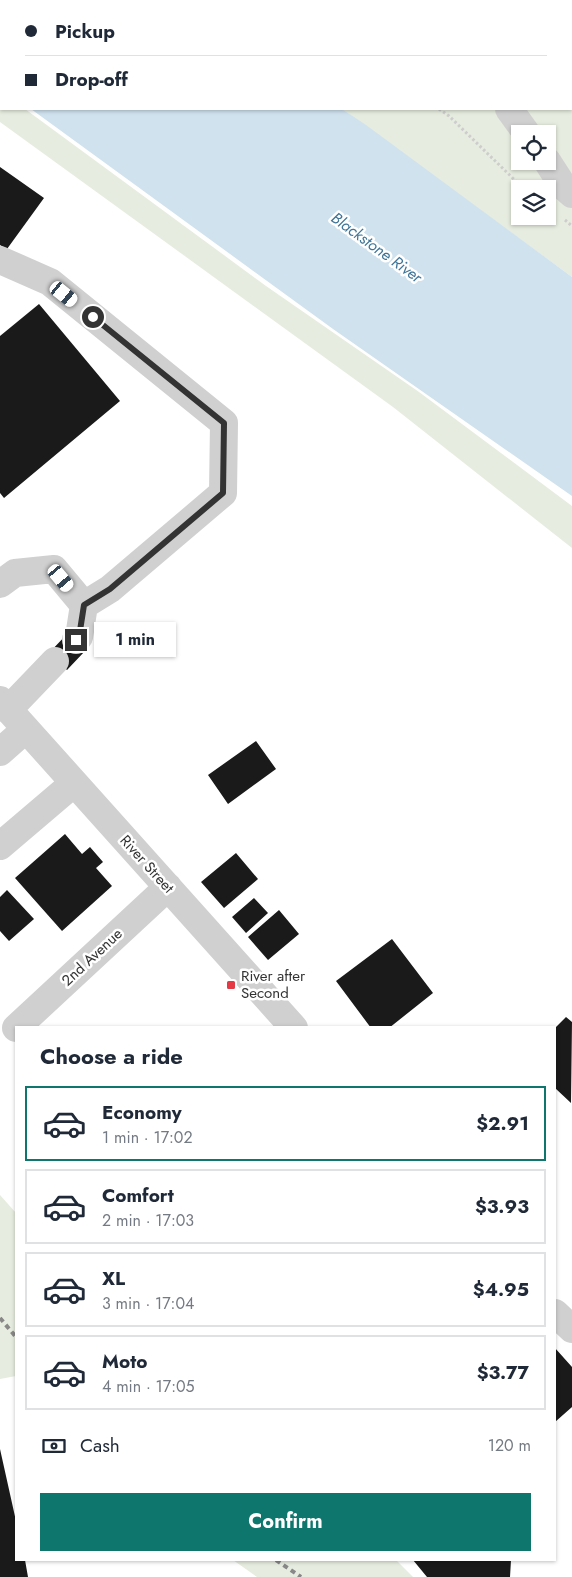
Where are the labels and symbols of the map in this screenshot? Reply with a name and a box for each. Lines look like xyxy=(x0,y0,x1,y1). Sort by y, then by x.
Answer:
water label: Blackstone River xyxy=(326,207,428,289)
car xyxy=(47,279,80,309)
route start xyxy=(82,306,104,328)
car xyxy=(45,562,76,594)
callout: 1 min xyxy=(94,622,176,658)
route end xyxy=(65,629,87,651)
street label: River Street xyxy=(115,830,179,898)
street label: 2nd Avenue xyxy=(57,923,128,991)
place label: River after Second xyxy=(241,965,306,1004)
marker: River after Second xyxy=(225,979,237,991)

